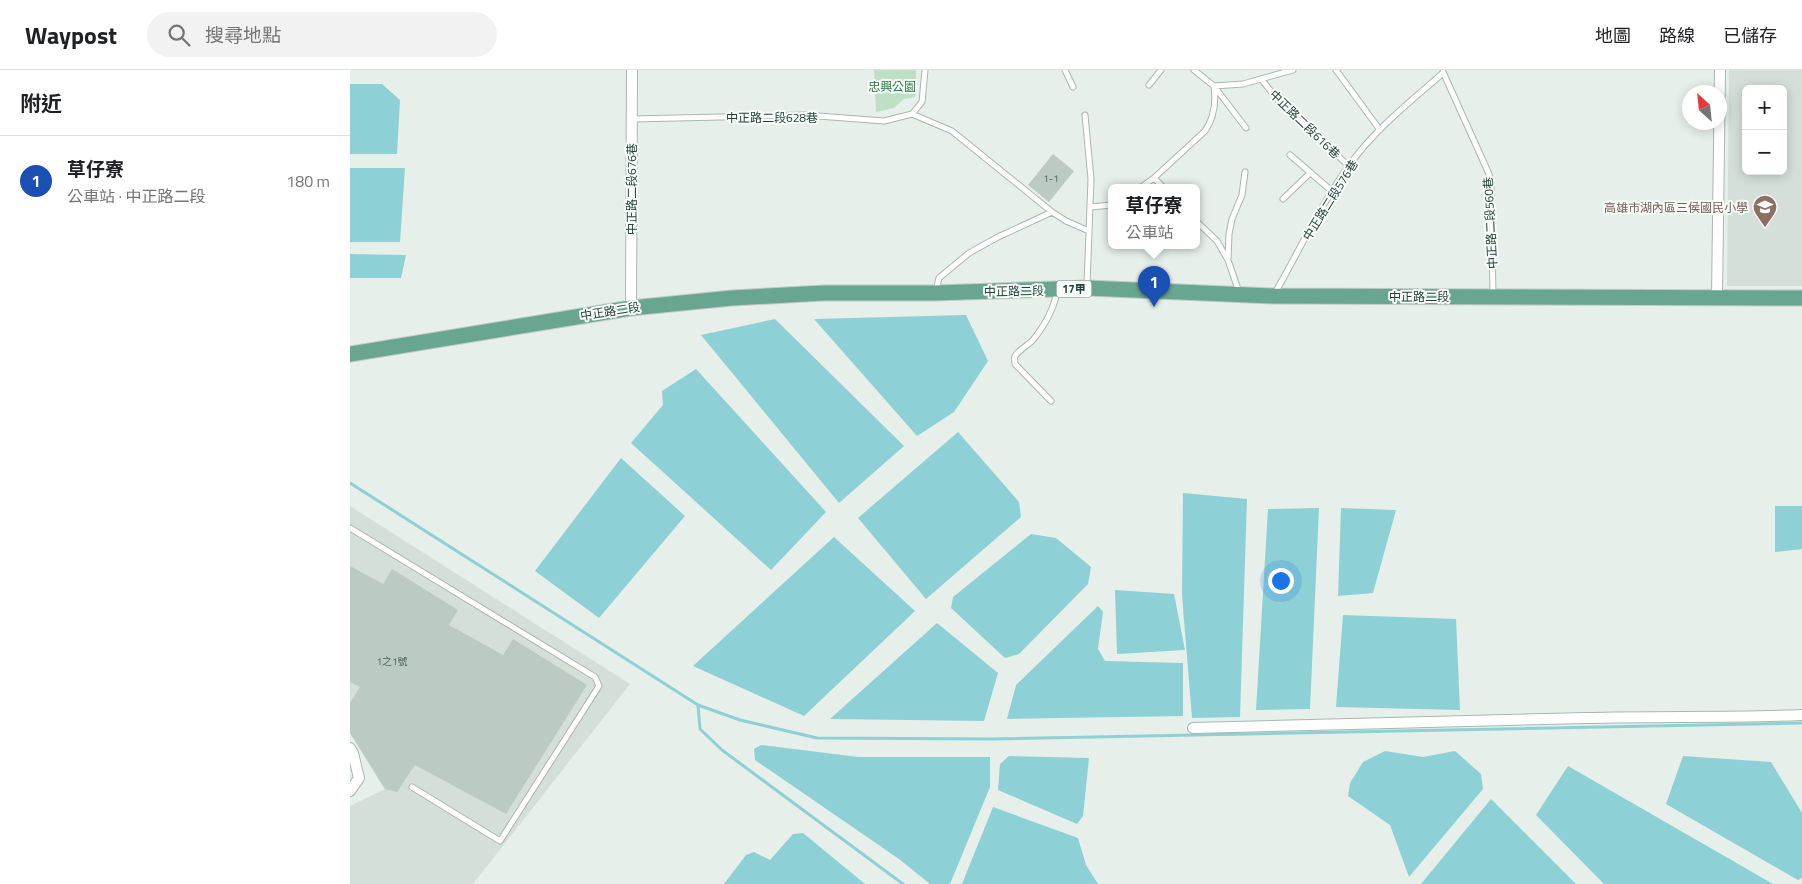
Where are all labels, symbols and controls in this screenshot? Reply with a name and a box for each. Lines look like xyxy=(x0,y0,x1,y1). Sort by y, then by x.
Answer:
search box xyxy=(147,12,497,57)
text: Waypost xyxy=(25,17,117,53)
text: 搜尋地點 xyxy=(205,20,281,49)
icon: search xyxy=(165,21,193,49)
text: 地圖 xyxy=(1595,22,1631,49)
text: 路線 xyxy=(1659,22,1695,49)
text: 已儲存 xyxy=(1723,22,1777,49)
park label: 忠興公園 xyxy=(868,77,916,96)
street label: 中正路二段616巷 xyxy=(1265,85,1345,163)
north arrow xyxy=(1682,85,1727,130)
map controls xyxy=(1742,85,1787,175)
button: + xyxy=(1742,85,1787,130)
text: 附近 xyxy=(20,87,62,119)
street label: 中正路二段628巷 xyxy=(726,108,818,127)
button: − xyxy=(1742,130,1787,175)
street label: 中正路二段676巷 xyxy=(622,143,641,235)
text: 草仔寮 xyxy=(67,154,124,183)
street label: 中正路二段576巷 xyxy=(1298,156,1362,244)
text: 1 xyxy=(32,169,40,193)
text: 180 m xyxy=(286,169,330,193)
house number: 1-1 xyxy=(1043,171,1059,186)
street label: 中正路二段560巷 xyxy=(1478,176,1502,270)
text: 公車站 · 中正路二段 xyxy=(67,184,206,208)
popup xyxy=(1108,184,1200,249)
text: 草仔寮 xyxy=(1125,190,1183,219)
school or university icon: 高雄市湖內區三侯國民小學 xyxy=(1752,194,1778,228)
place label: 高雄市湖內區三侯國民小學 xyxy=(1604,198,1748,217)
text: 公車站 xyxy=(1125,220,1174,244)
pin: 1 xyxy=(1138,266,1170,307)
road number: 17甲 xyxy=(1056,280,1092,298)
street label: 中正路二段 xyxy=(984,281,1044,301)
street label: 中正路二段 xyxy=(1389,287,1449,306)
street label: 中正路二段 xyxy=(579,297,641,325)
your location xyxy=(1268,568,1294,594)
house number: 1之1號 xyxy=(376,654,408,669)

